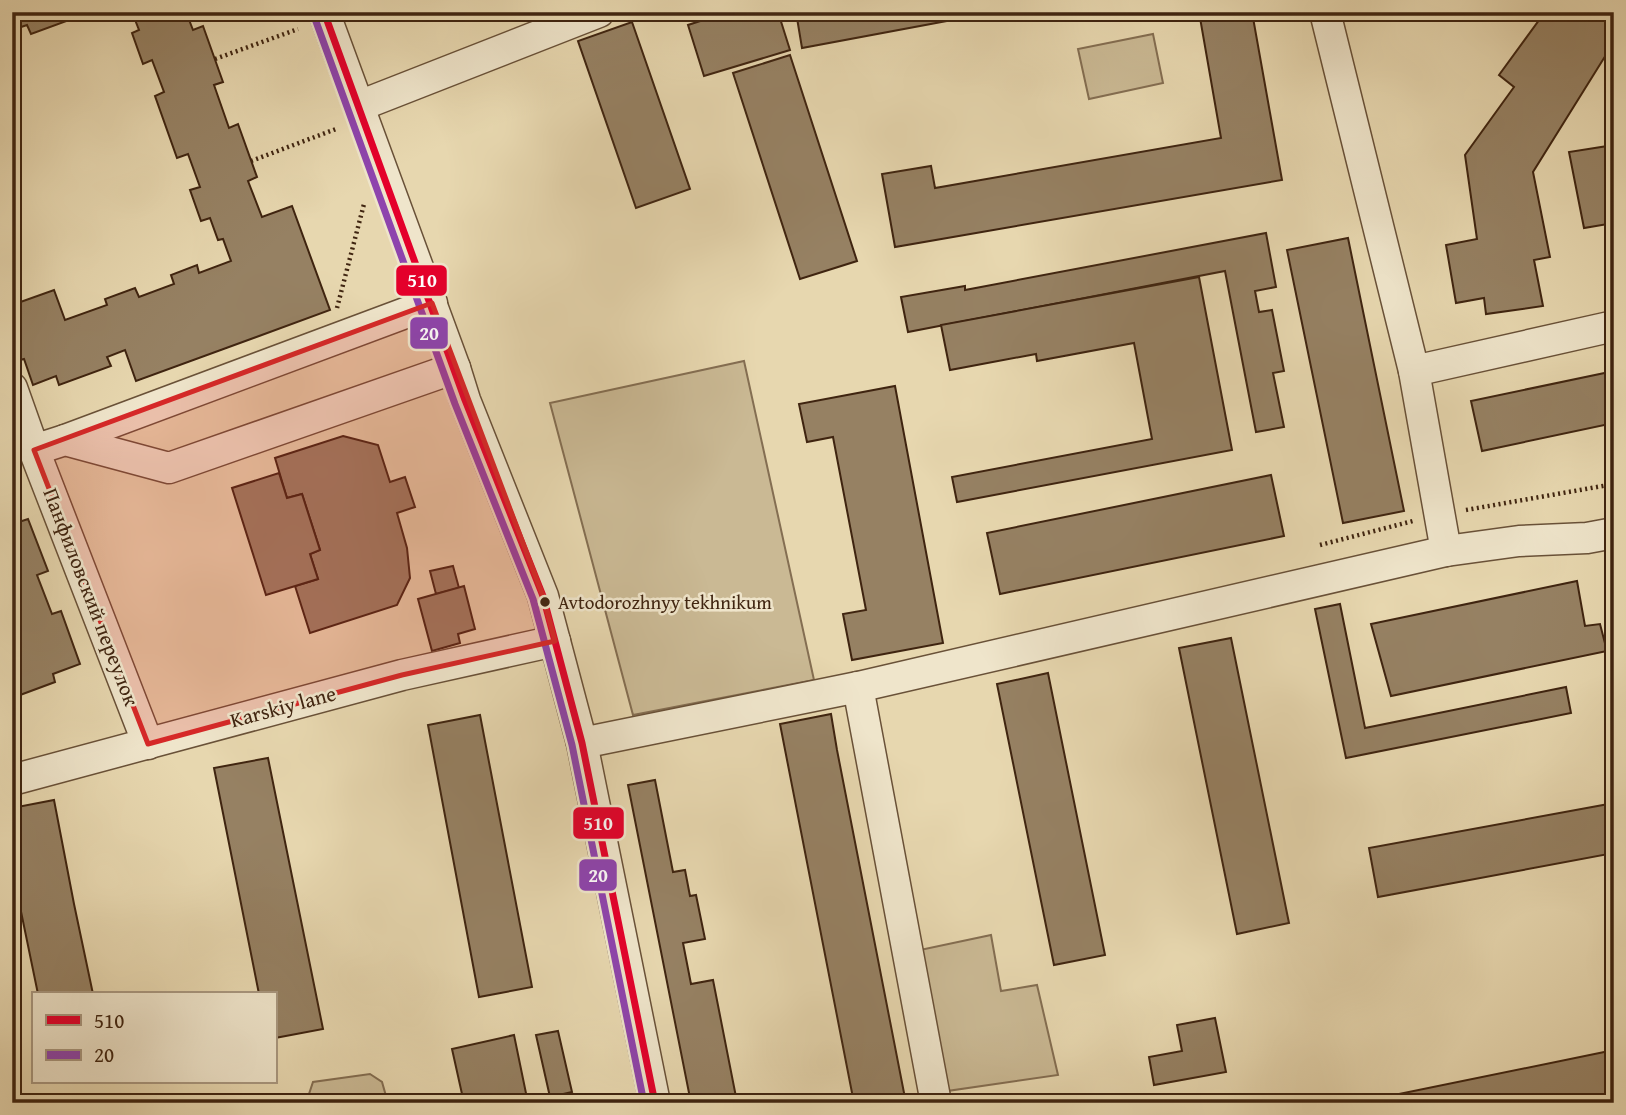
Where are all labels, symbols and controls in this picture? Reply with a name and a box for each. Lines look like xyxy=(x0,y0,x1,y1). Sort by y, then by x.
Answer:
line badge: 510 xyxy=(395,264,448,297)
text: 510 xyxy=(407,266,437,294)
line badge: 20 xyxy=(409,316,449,350)
text: 20 xyxy=(419,319,439,347)
street label: Панфиловский переулок xyxy=(36,483,147,710)
place label: Avtodorozhnyy tekhnikum xyxy=(558,588,772,616)
marker: Avtodorozhnyy tekhnikum xyxy=(538,595,552,609)
street label: Karskiy lane xyxy=(226,677,339,736)
line badge: 510 xyxy=(572,806,625,840)
text: 510 xyxy=(583,809,613,837)
line badge: 20 xyxy=(578,858,618,892)
text: 20 xyxy=(588,861,608,889)
legend xyxy=(32,992,276,1084)
text: 510 xyxy=(94,1005,124,1036)
text: 20 xyxy=(94,1039,114,1070)

